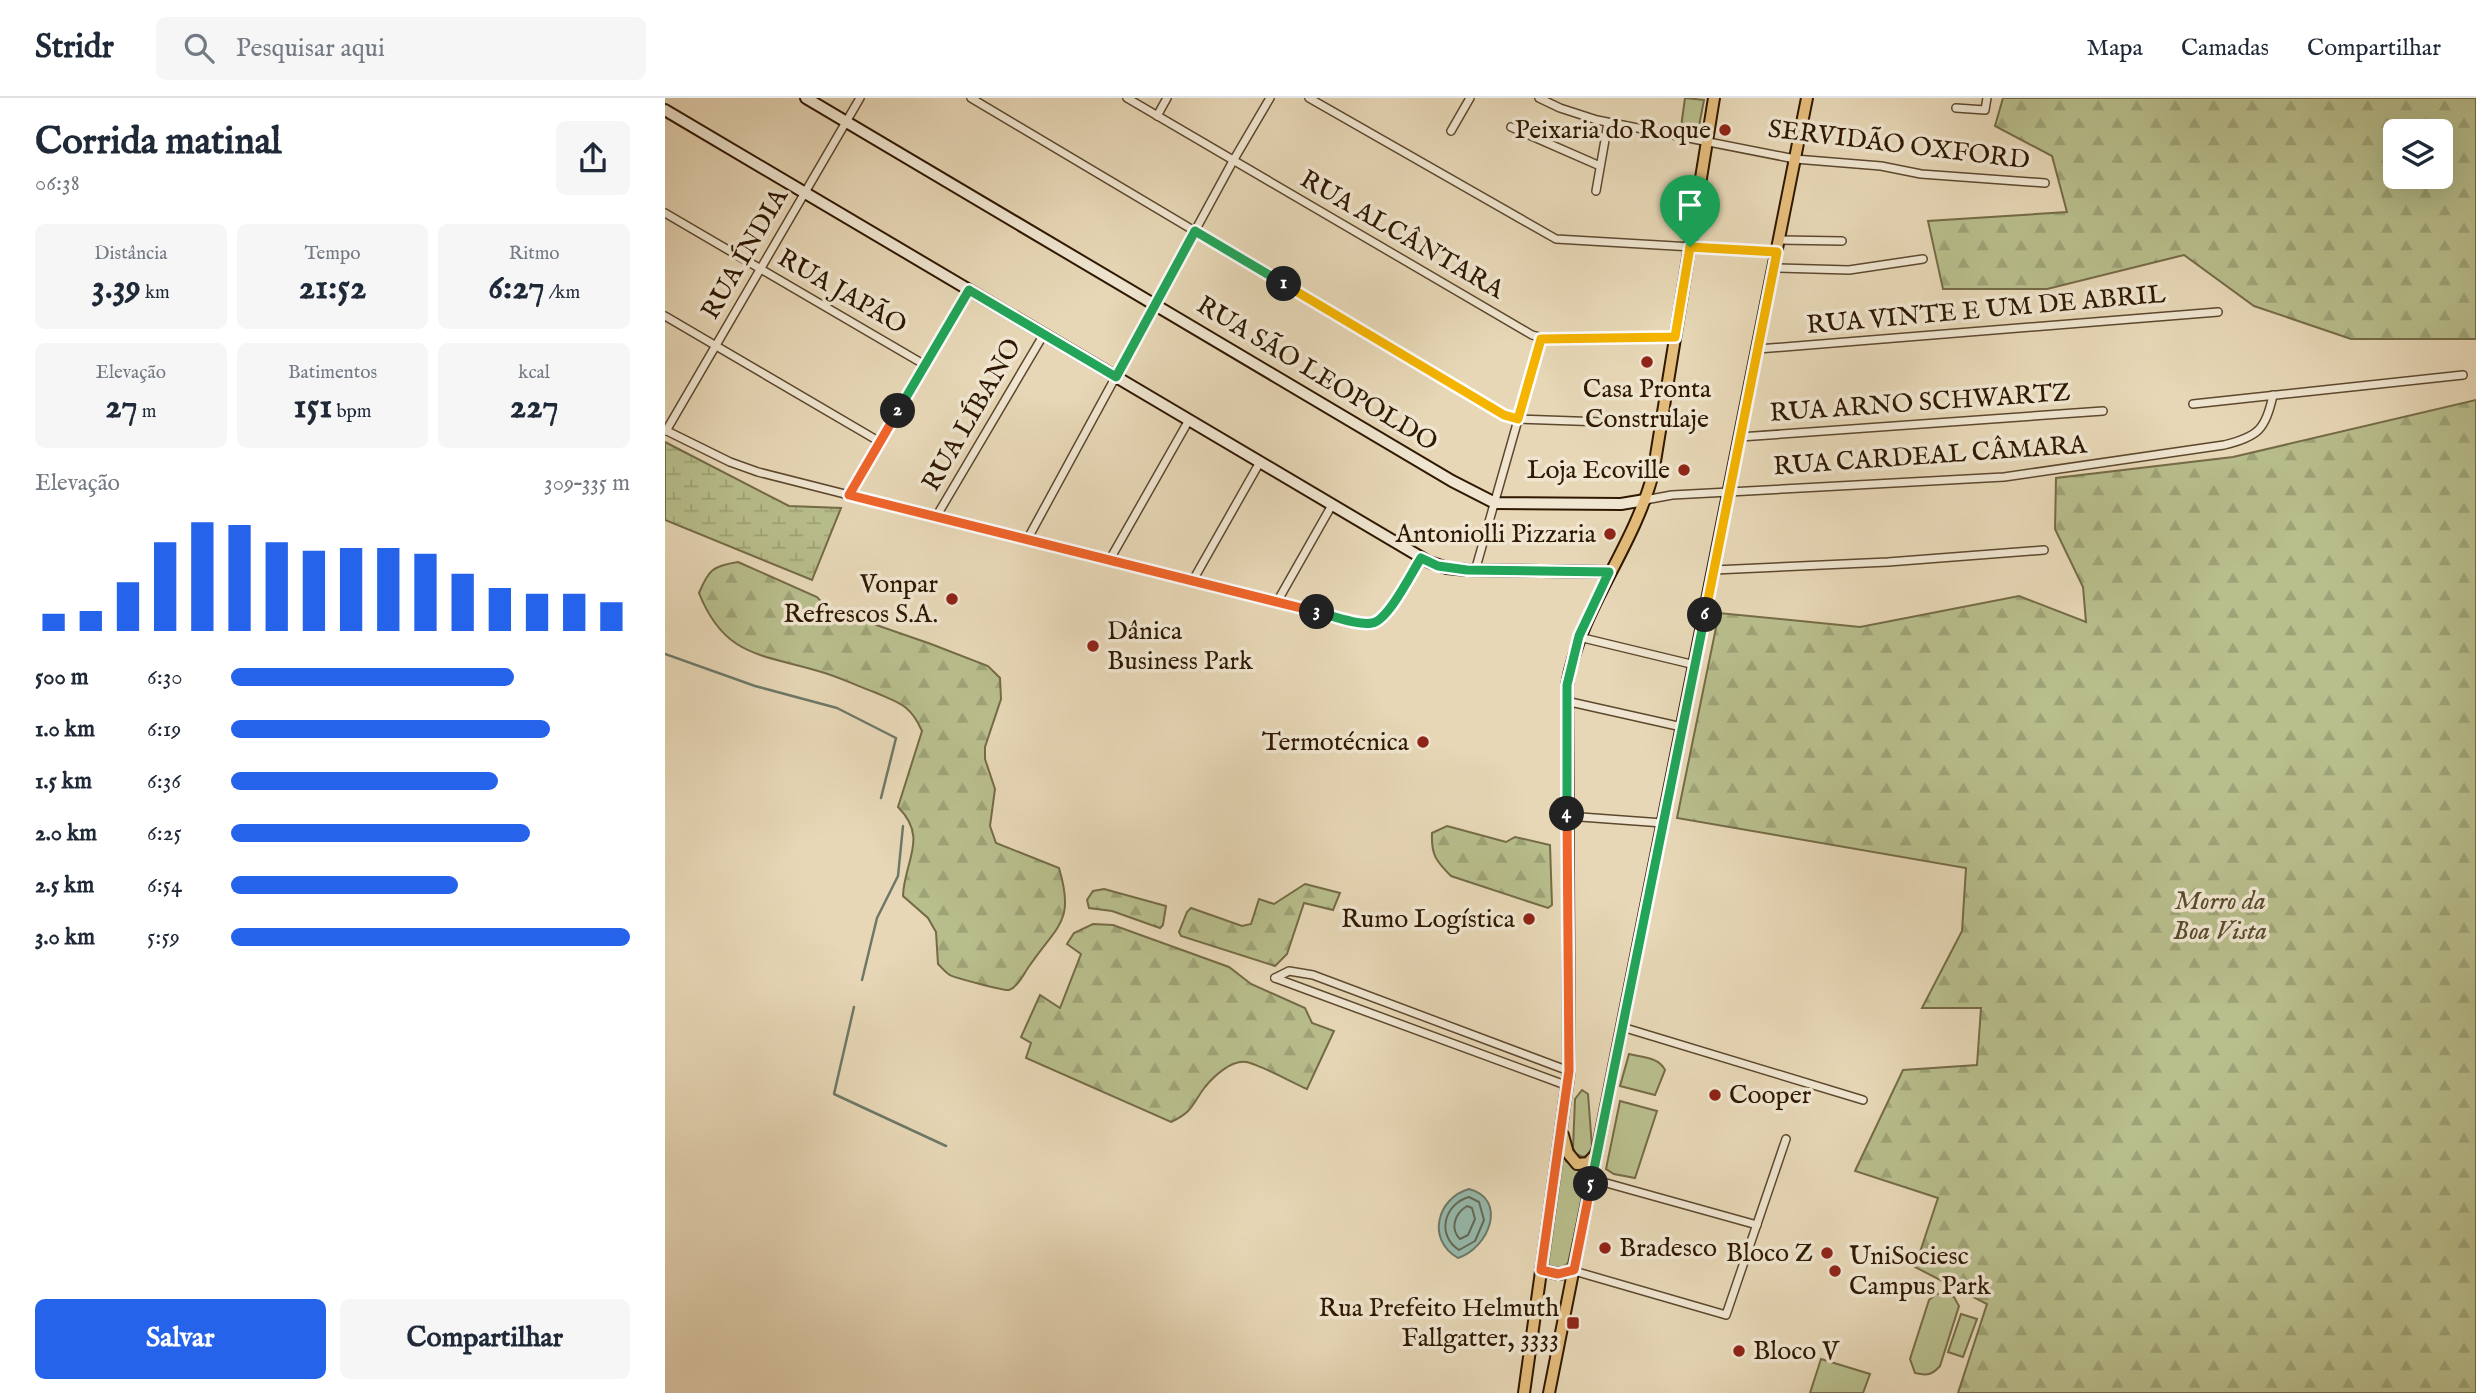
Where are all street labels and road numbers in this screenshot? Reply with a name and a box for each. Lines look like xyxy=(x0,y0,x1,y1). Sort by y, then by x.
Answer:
street label: SERVIDÃO OXFORD xyxy=(1766,113,2032,177)
street label: RUA ALCÂNTARA xyxy=(1294,163,1511,308)
street label: RUA ÍNDIA xyxy=(694,181,796,325)
street label: RUA JAPÃO xyxy=(772,242,912,342)
street label: RUA VINTE E UM DE ABRIL xyxy=(1805,278,2167,342)
street label: RUA SÃO LEOPOLDO xyxy=(1190,289,1444,459)
street label: RUA LÍBANO xyxy=(915,333,1029,497)
street label: RUA ARNO SCHWARTZ xyxy=(1769,376,2071,430)
street label: RUA CARDEAL CÂMARA xyxy=(1772,428,2089,483)

